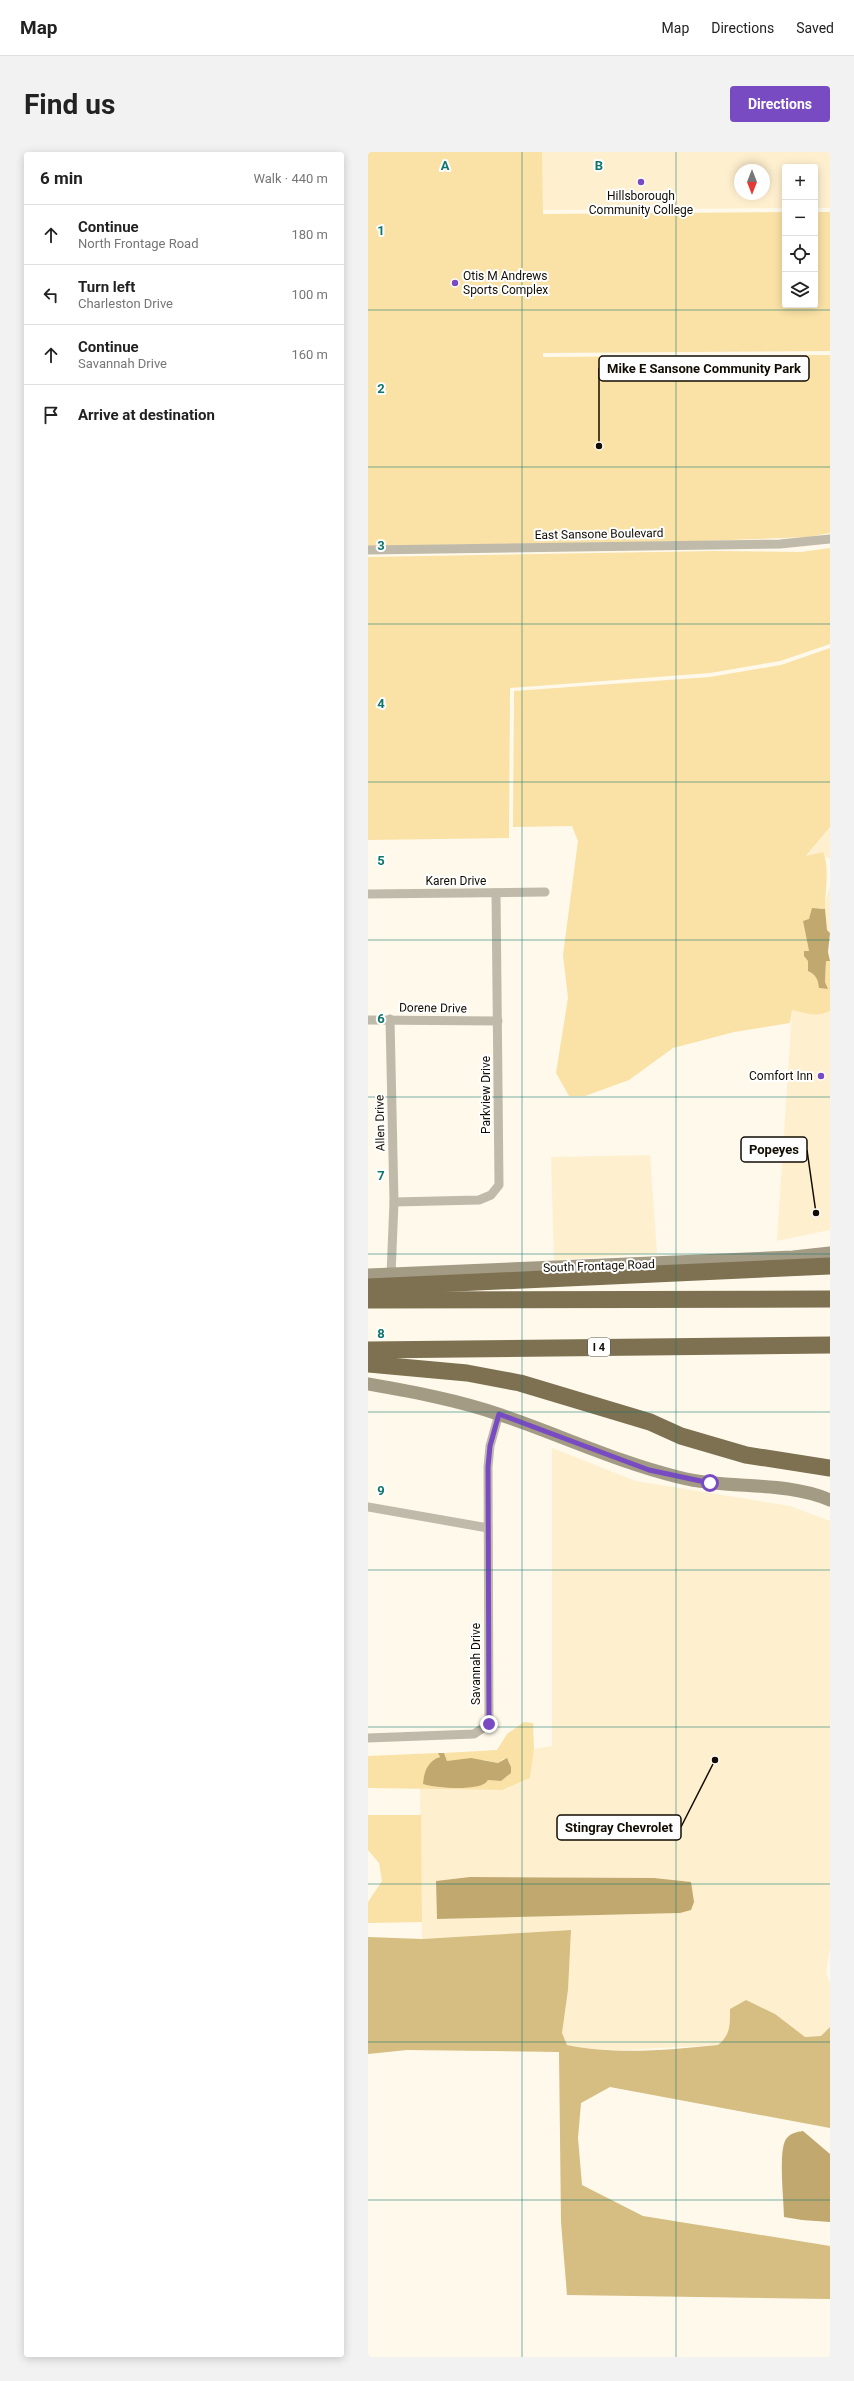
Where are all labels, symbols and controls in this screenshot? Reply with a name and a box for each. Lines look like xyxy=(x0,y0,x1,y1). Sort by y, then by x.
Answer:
text: Map xyxy=(20,16,58,39)
text: Map xyxy=(662,20,689,36)
text: Directions xyxy=(711,20,774,36)
text: Saved xyxy=(796,20,834,36)
button: Directions xyxy=(730,86,830,122)
text: Find us xyxy=(24,88,115,121)
text: A xyxy=(441,158,450,173)
text: B xyxy=(595,158,603,173)
north arrow xyxy=(734,164,770,200)
map controls xyxy=(782,164,818,308)
button: + xyxy=(782,164,818,200)
text: 6 min xyxy=(40,168,83,188)
text: Walk · 440 m xyxy=(253,171,328,186)
marker: Hillsborough Community College xyxy=(636,177,646,187)
place label: Hillsborough Community College xyxy=(589,189,693,217)
button: − xyxy=(782,200,818,236)
text: Continue xyxy=(78,218,139,236)
text: 1 xyxy=(377,223,385,238)
icon: ahead xyxy=(40,224,62,246)
text: 180 m xyxy=(291,227,328,242)
text: North Frontage Road xyxy=(78,236,199,251)
button: locate xyxy=(782,236,818,272)
place label: Otis M Andrews Sports Complex xyxy=(463,269,548,297)
button: layers xyxy=(782,272,818,308)
text: Turn left xyxy=(78,278,135,296)
marker: Otis M Andrews Sports Complex xyxy=(450,278,460,288)
icon: left xyxy=(40,284,62,306)
text: 100 m xyxy=(291,287,328,302)
text: Charleston Drive xyxy=(78,296,173,311)
text: Continue xyxy=(78,338,139,356)
icon: ahead xyxy=(40,344,62,366)
text: 160 m xyxy=(291,347,328,362)
text: Savannah Drive xyxy=(78,356,167,371)
callout: Mike E Sansone Community Park xyxy=(599,356,809,381)
text: Mike E Sansone Community Park xyxy=(607,361,802,376)
text: 2 xyxy=(377,381,385,396)
icon: arrive xyxy=(40,404,62,426)
text: Arrive at destination xyxy=(78,406,215,424)
street label: East Sansone Boulevard xyxy=(534,526,664,542)
text: 3 xyxy=(377,538,385,553)
text: 4 xyxy=(377,696,385,711)
text: 5 xyxy=(377,853,385,868)
street label: Karen Drive xyxy=(426,874,486,888)
street label: Dorene Drive xyxy=(399,1000,467,1016)
text: 6 xyxy=(377,1011,385,1026)
street label: Parkview Drive xyxy=(479,1056,493,1134)
place label: Comfort Inn xyxy=(749,1069,813,1083)
marker: Comfort Inn xyxy=(816,1071,826,1081)
street label: Allen Drive xyxy=(373,1095,387,1151)
callout: Popeyes xyxy=(741,1137,807,1162)
text: Popeyes xyxy=(749,1142,799,1157)
text: 7 xyxy=(377,1168,385,1183)
street label: South Frontage Road xyxy=(543,1257,655,1275)
text: 8 xyxy=(377,1326,385,1341)
road number: I 4 xyxy=(588,1338,610,1356)
route start xyxy=(701,1474,719,1492)
text: 9 xyxy=(377,1483,385,1498)
street label: Savannah Drive xyxy=(469,1623,483,1705)
route end xyxy=(480,1715,498,1733)
callout: Stingray Chevrolet xyxy=(557,1815,681,1840)
text: Stingray Chevrolet xyxy=(565,1820,674,1835)

